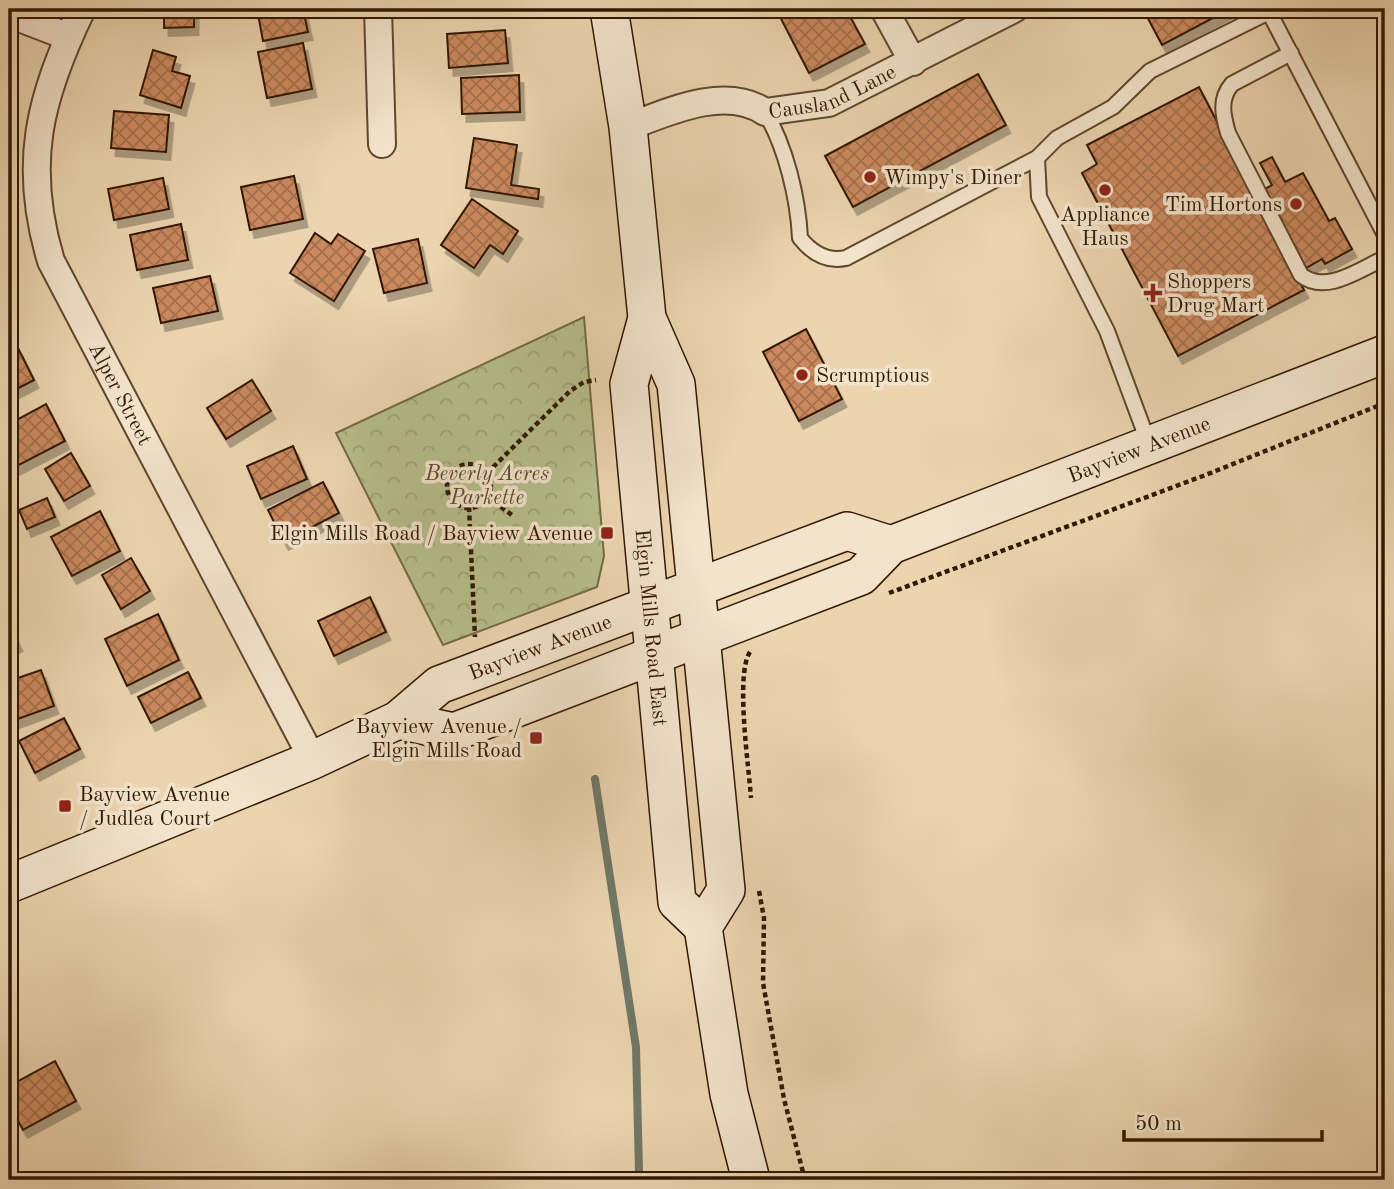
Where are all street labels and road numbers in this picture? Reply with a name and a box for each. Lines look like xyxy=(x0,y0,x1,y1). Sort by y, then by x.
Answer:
street label: Causland Lane xyxy=(767,62,900,123)
street label: Alper Street xyxy=(84,340,155,449)
street label: Bayview Avenue xyxy=(1065,414,1214,488)
street label: Elgin Mills Road East xyxy=(630,528,670,727)
street label: Bayview Avenue xyxy=(466,612,615,685)

